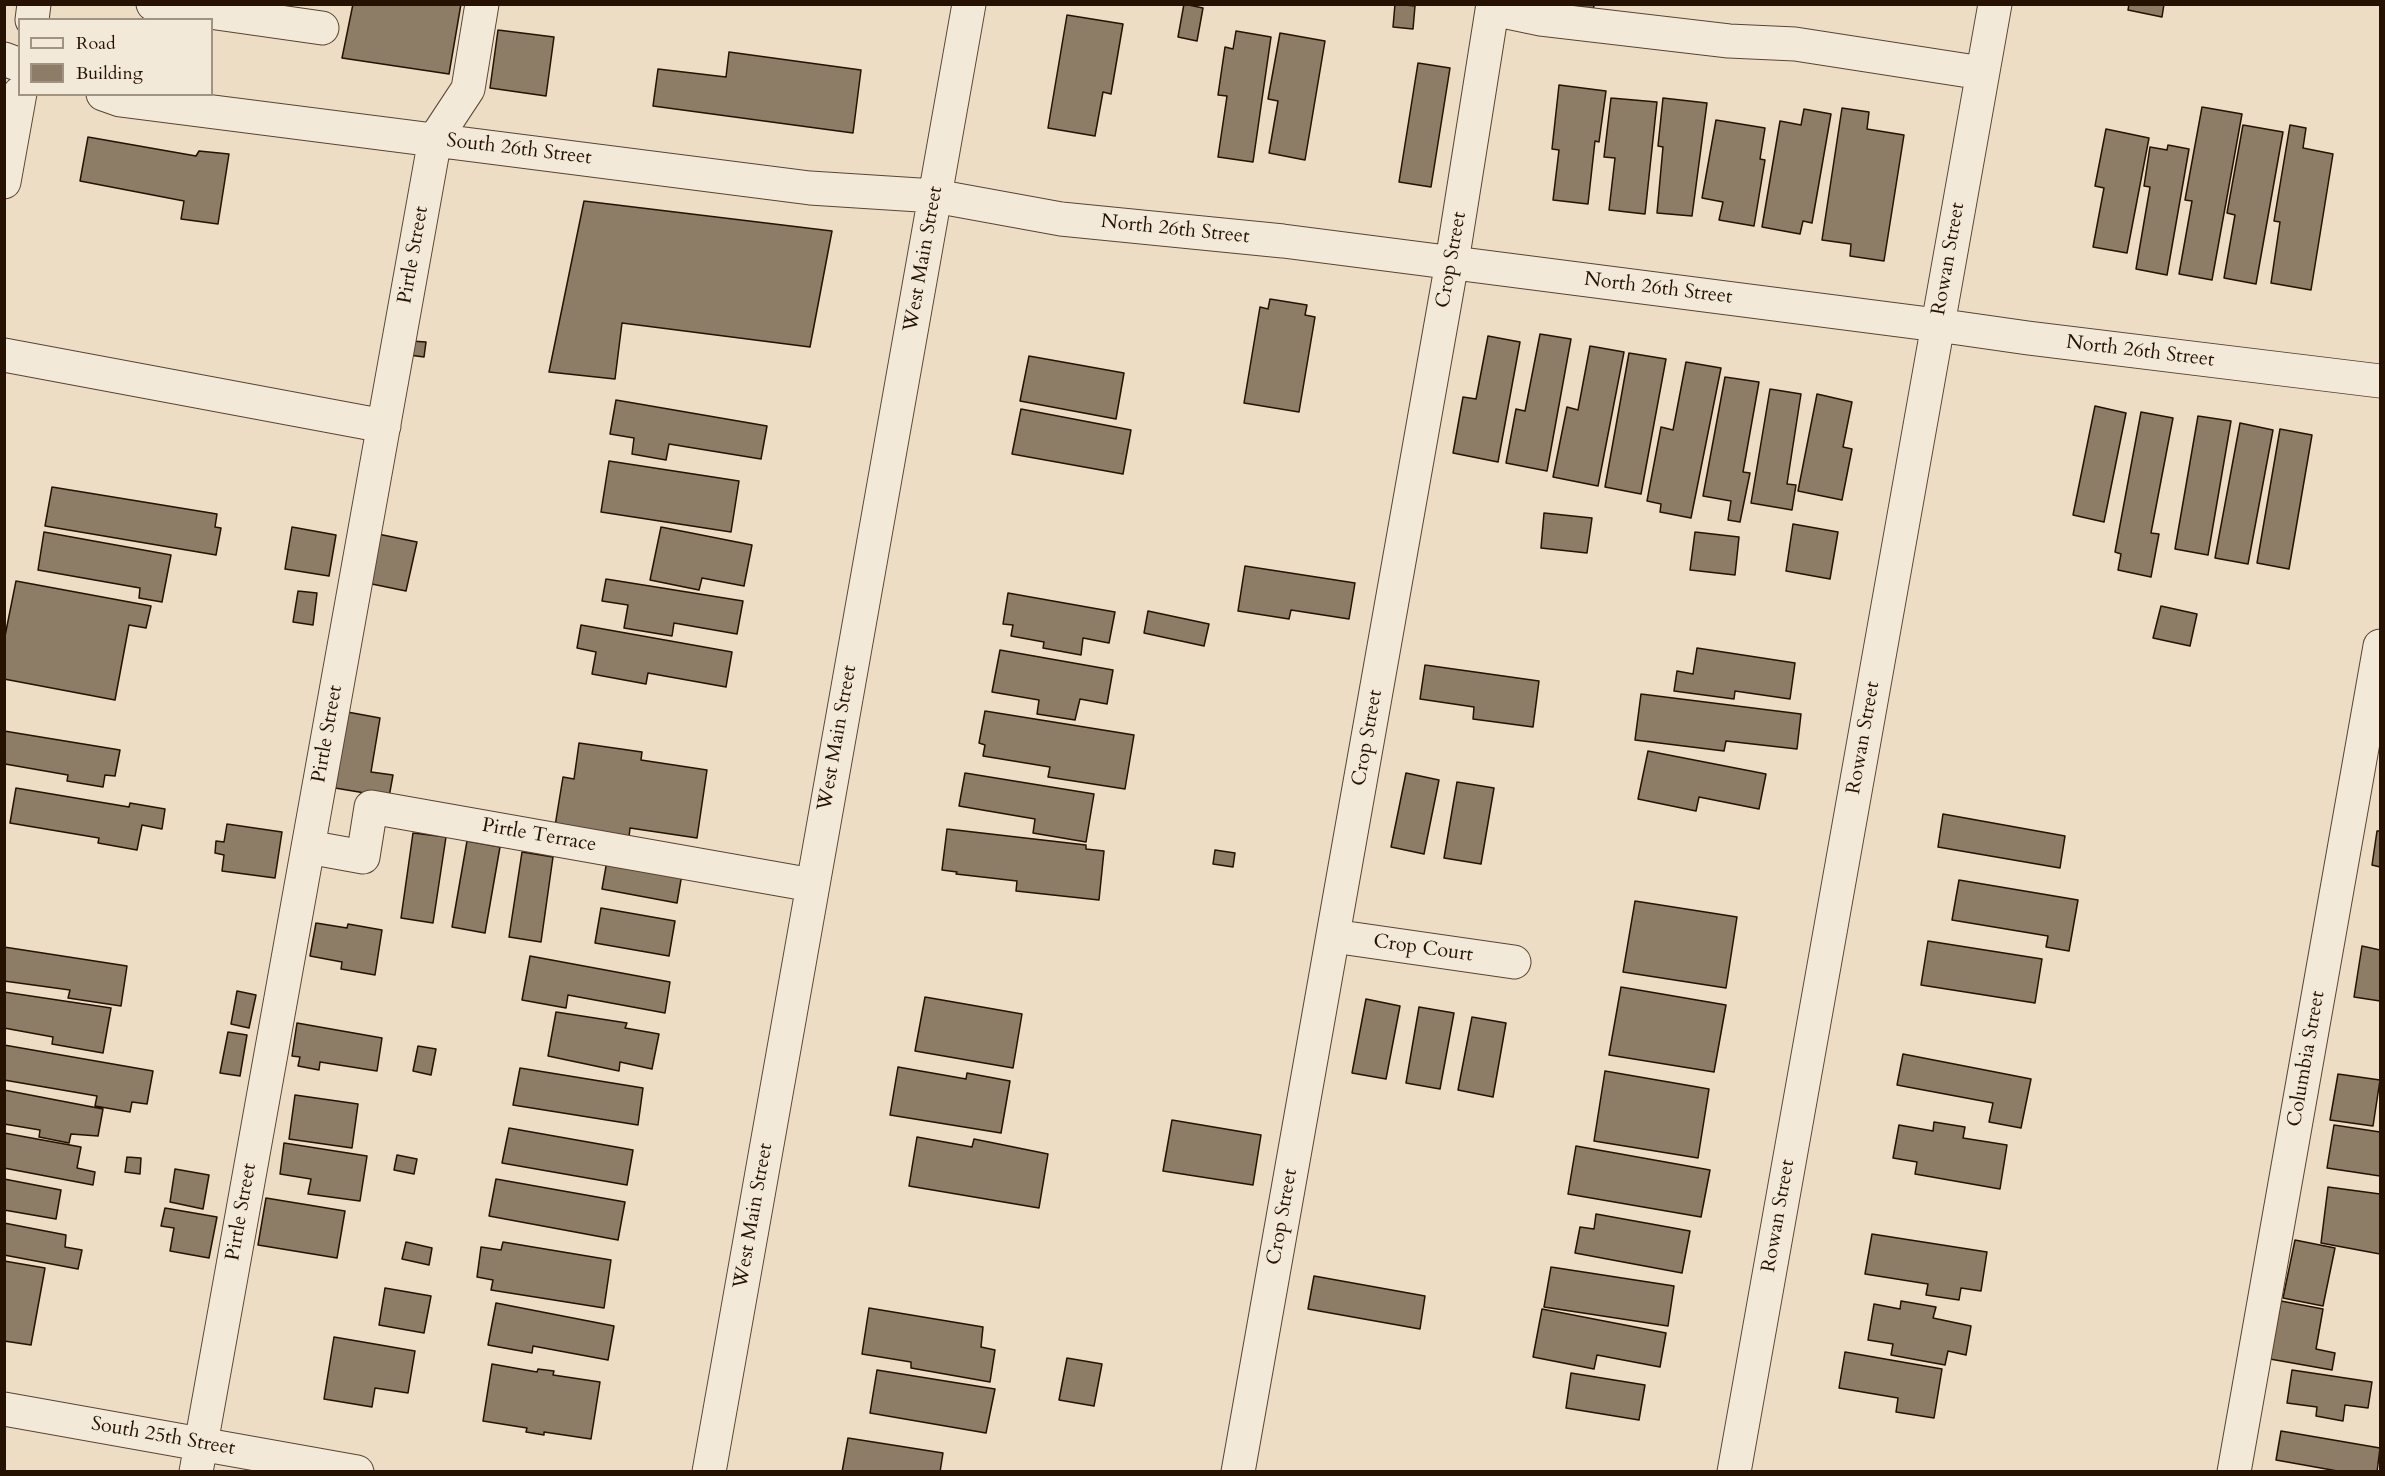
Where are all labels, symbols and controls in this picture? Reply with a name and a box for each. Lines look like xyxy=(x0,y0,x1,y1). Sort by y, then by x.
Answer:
legend xyxy=(18,18,213,96)
text: Road xyxy=(76,31,116,56)
text: Building xyxy=(76,61,143,86)
street label: South 26th Street xyxy=(445,129,593,171)
street label: West Main Street xyxy=(899,184,949,334)
street label: Rowan Street xyxy=(1927,201,1971,317)
street label: Pirtle Street xyxy=(394,204,434,306)
street label: North 26th Street xyxy=(1100,210,1250,250)
street label: Crop Street xyxy=(1432,210,1472,310)
street label: North 26th Street xyxy=(1583,268,1733,310)
street label: North 26th Street xyxy=(2065,331,2215,373)
street label: West Main Street xyxy=(813,663,863,813)
street label: Rowan Street xyxy=(1842,680,1886,796)
street label: Pirtle Street xyxy=(308,683,348,785)
street label: Crop Street xyxy=(1348,688,1388,788)
street label: Pirtle Terrace xyxy=(480,814,598,858)
street label: Crop Court xyxy=(1372,930,1474,968)
street label: Columbia Street xyxy=(2283,989,2331,1129)
street label: West Main Street xyxy=(729,1141,779,1291)
street label: Rowan Street xyxy=(1757,1158,1801,1274)
street label: Pirtle Street xyxy=(222,1161,262,1263)
street label: Crop Street xyxy=(1263,1167,1303,1267)
street label: South 25th Street xyxy=(89,1413,237,1461)

